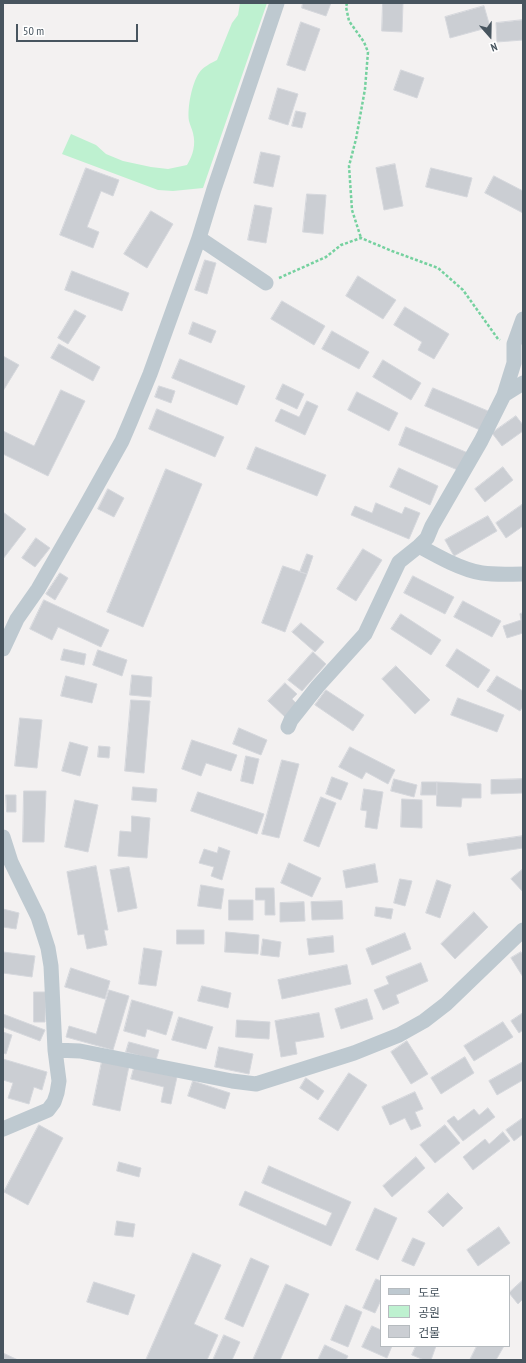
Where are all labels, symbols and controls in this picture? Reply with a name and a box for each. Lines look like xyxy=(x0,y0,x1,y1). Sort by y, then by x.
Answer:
scale bar xyxy=(18,16,140,42)
north arrow xyxy=(470,16,510,56)
text: 50 m xyxy=(23,23,44,38)
text: N xyxy=(489,40,499,55)
legend xyxy=(380,1275,510,1347)
text: 도로 xyxy=(418,1285,440,1300)
text: 공원 xyxy=(418,1305,440,1320)
text: 건물 xyxy=(418,1325,440,1340)

